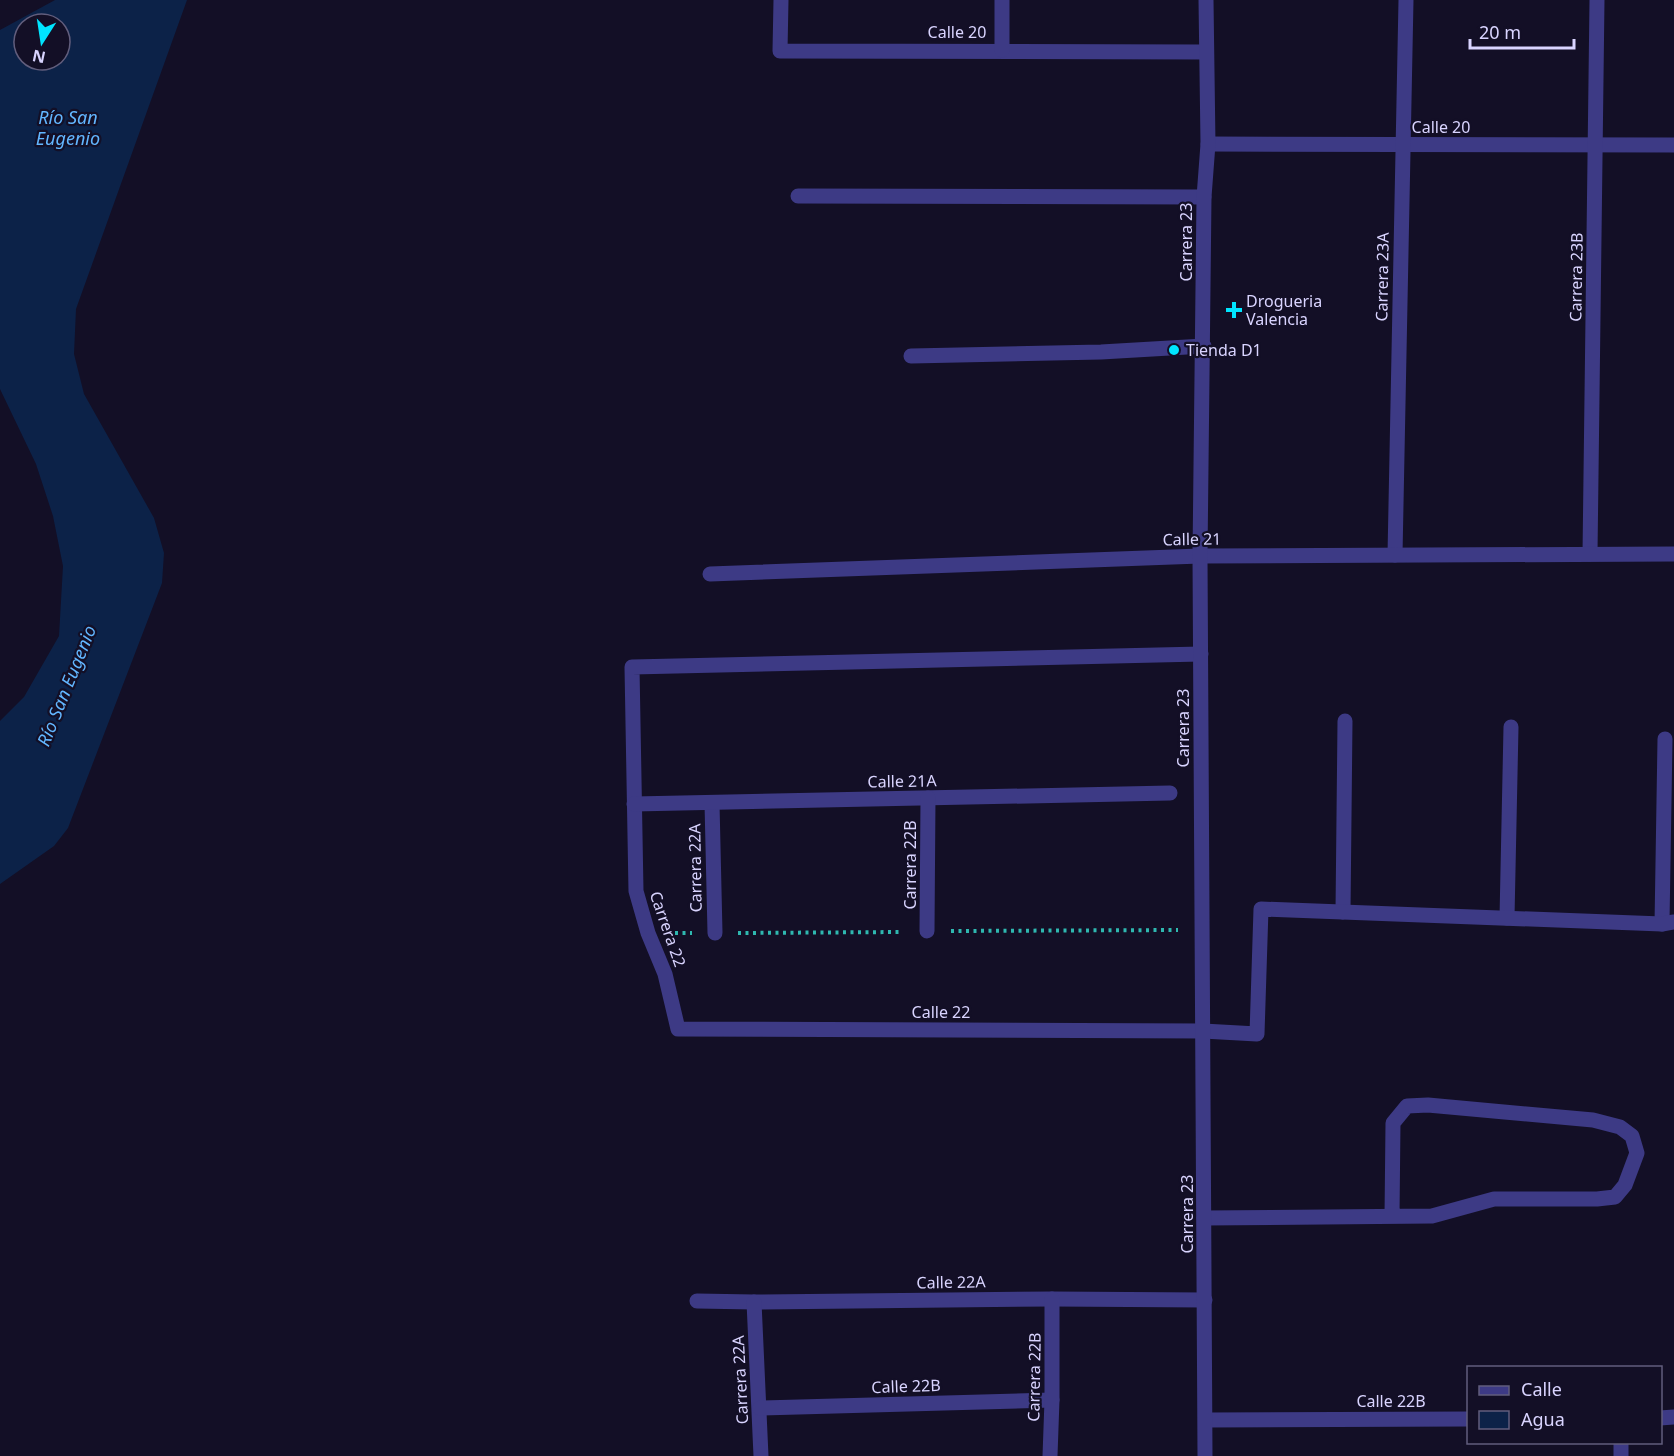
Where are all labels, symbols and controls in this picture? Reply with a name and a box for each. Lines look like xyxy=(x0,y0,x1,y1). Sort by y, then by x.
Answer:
north arrow xyxy=(12,12,72,72)
scale bar xyxy=(1470,12,1574,50)
text: 20 m xyxy=(1479,20,1521,44)
street label: Calle 20 xyxy=(928,21,986,43)
text: N xyxy=(30,45,48,69)
water label: Río San Eugenio xyxy=(36,105,100,150)
street label: Calle 20 xyxy=(1412,116,1470,138)
street label: Carrera 23 xyxy=(1175,203,1197,281)
street label: Carrera 23A xyxy=(1370,232,1394,322)
street label: Carrera 23B xyxy=(1564,232,1588,322)
place label: Drogueria Valencia xyxy=(1246,290,1322,330)
marker: Drogueria Valencia xyxy=(1227,303,1241,317)
place label: Tienda D1 xyxy=(1186,339,1262,361)
marker: Tienda D1 xyxy=(1167,343,1181,357)
street label: Calle 21 xyxy=(1162,527,1222,551)
water label: Río San Eugenio xyxy=(31,622,101,750)
street label: Carrera 23 xyxy=(1172,689,1194,767)
street label: Calle 21A xyxy=(867,769,937,793)
street label: Carrera 22B xyxy=(899,820,921,910)
street label: Carrera 22A xyxy=(683,823,707,913)
street label: Carrera 22 xyxy=(645,888,691,970)
street label: Calle 22 xyxy=(912,1001,970,1023)
street label: Carrera 23 xyxy=(1176,1175,1198,1253)
street label: Calle 22A xyxy=(916,1270,986,1294)
street label: Carrera 22B xyxy=(1022,1332,1046,1422)
street label: Carrera 22A xyxy=(727,1334,753,1425)
legend xyxy=(1467,1366,1662,1444)
street label: Calle 22B xyxy=(871,1374,941,1398)
text: Calle xyxy=(1521,1377,1562,1401)
street label: Calle 22B xyxy=(1356,1390,1426,1412)
text: Agua xyxy=(1521,1407,1565,1431)

